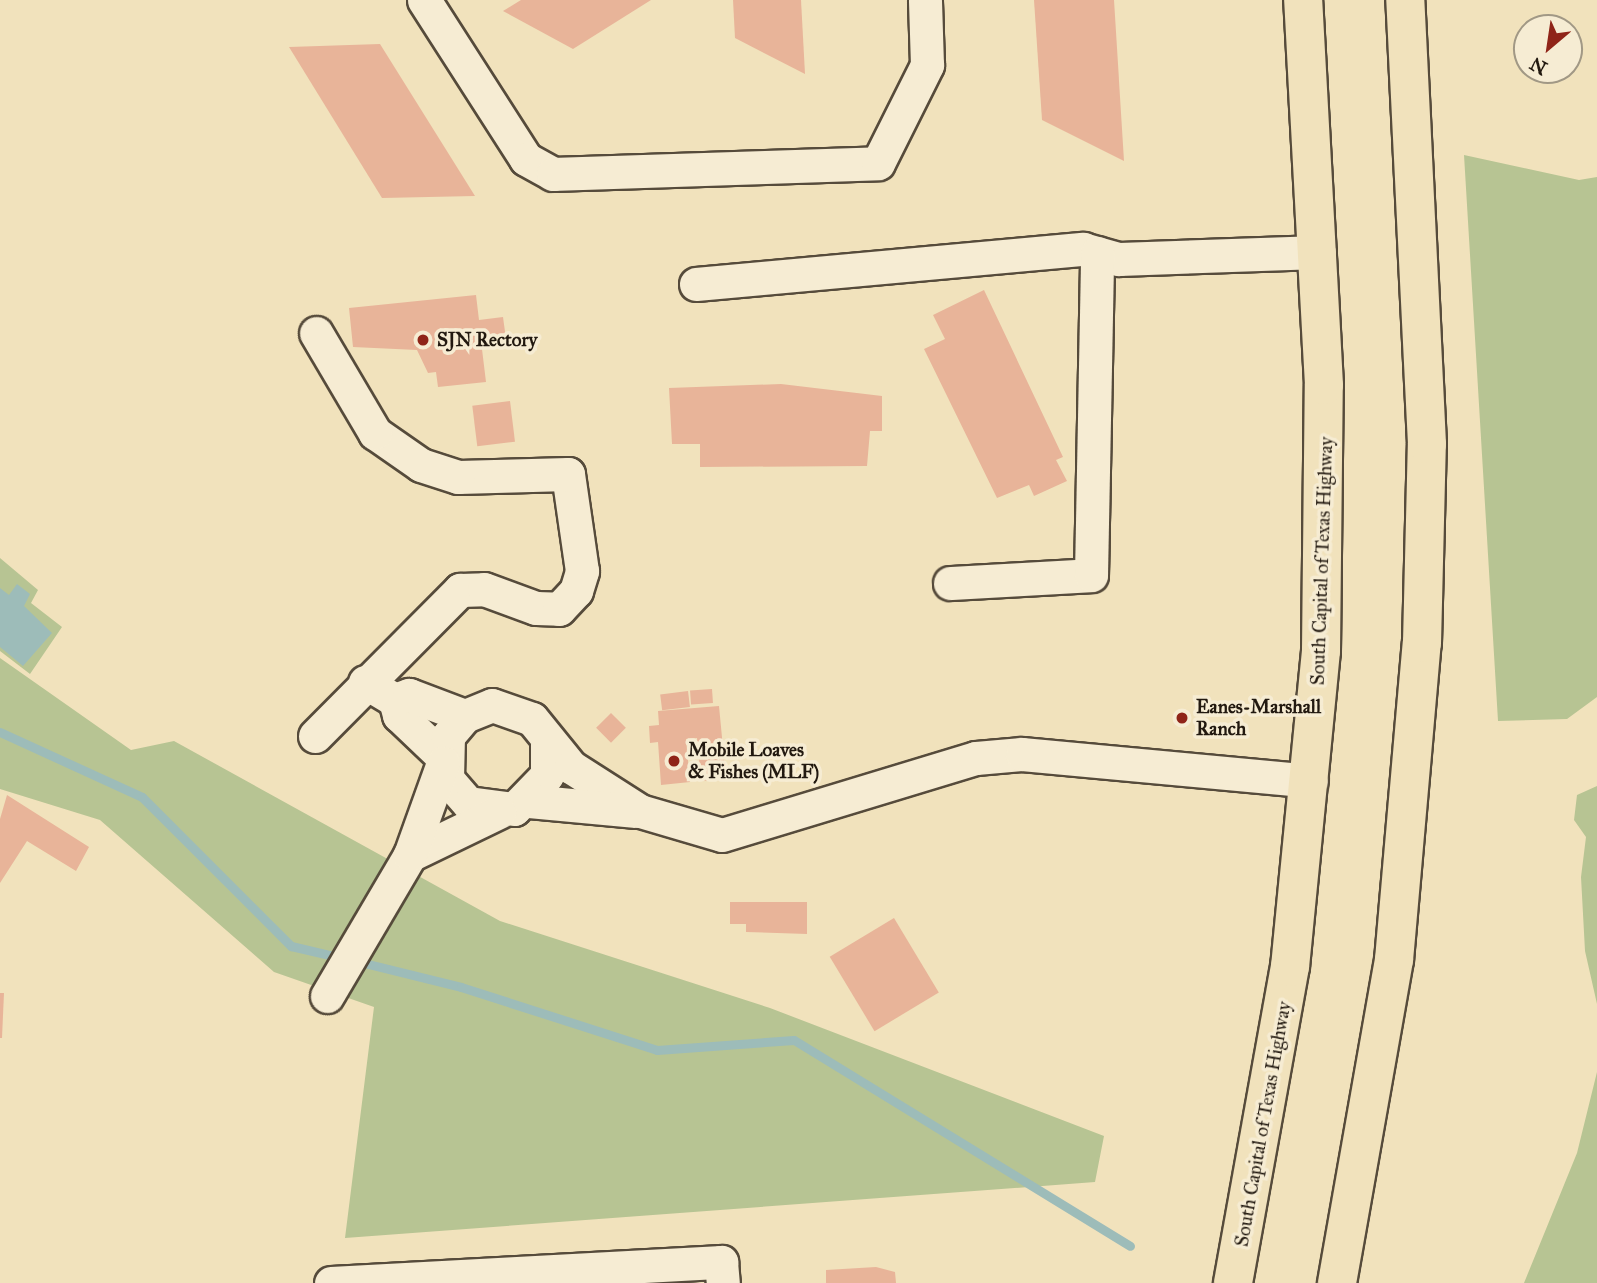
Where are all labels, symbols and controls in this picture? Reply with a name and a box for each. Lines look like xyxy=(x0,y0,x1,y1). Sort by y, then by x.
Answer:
north arrow xyxy=(1513,14,1583,84)
text: N xyxy=(1526,52,1551,80)
place label: SJN Rectory xyxy=(437,329,537,351)
marker: SJN Rectory xyxy=(415,332,431,348)
street label: South Capital of Texas Highway xyxy=(1306,436,1338,686)
place label: Eanes-Marshall Ranch xyxy=(1196,696,1321,740)
marker: Eanes-Marshall Ranch xyxy=(1174,710,1190,726)
place label: Mobile Loaves & Fishes (MLF) xyxy=(688,739,819,783)
marker: Mobile Loaves & Fishes (MLF) xyxy=(666,753,682,769)
street label: South Capital of Texas Highway xyxy=(1230,1000,1296,1248)

